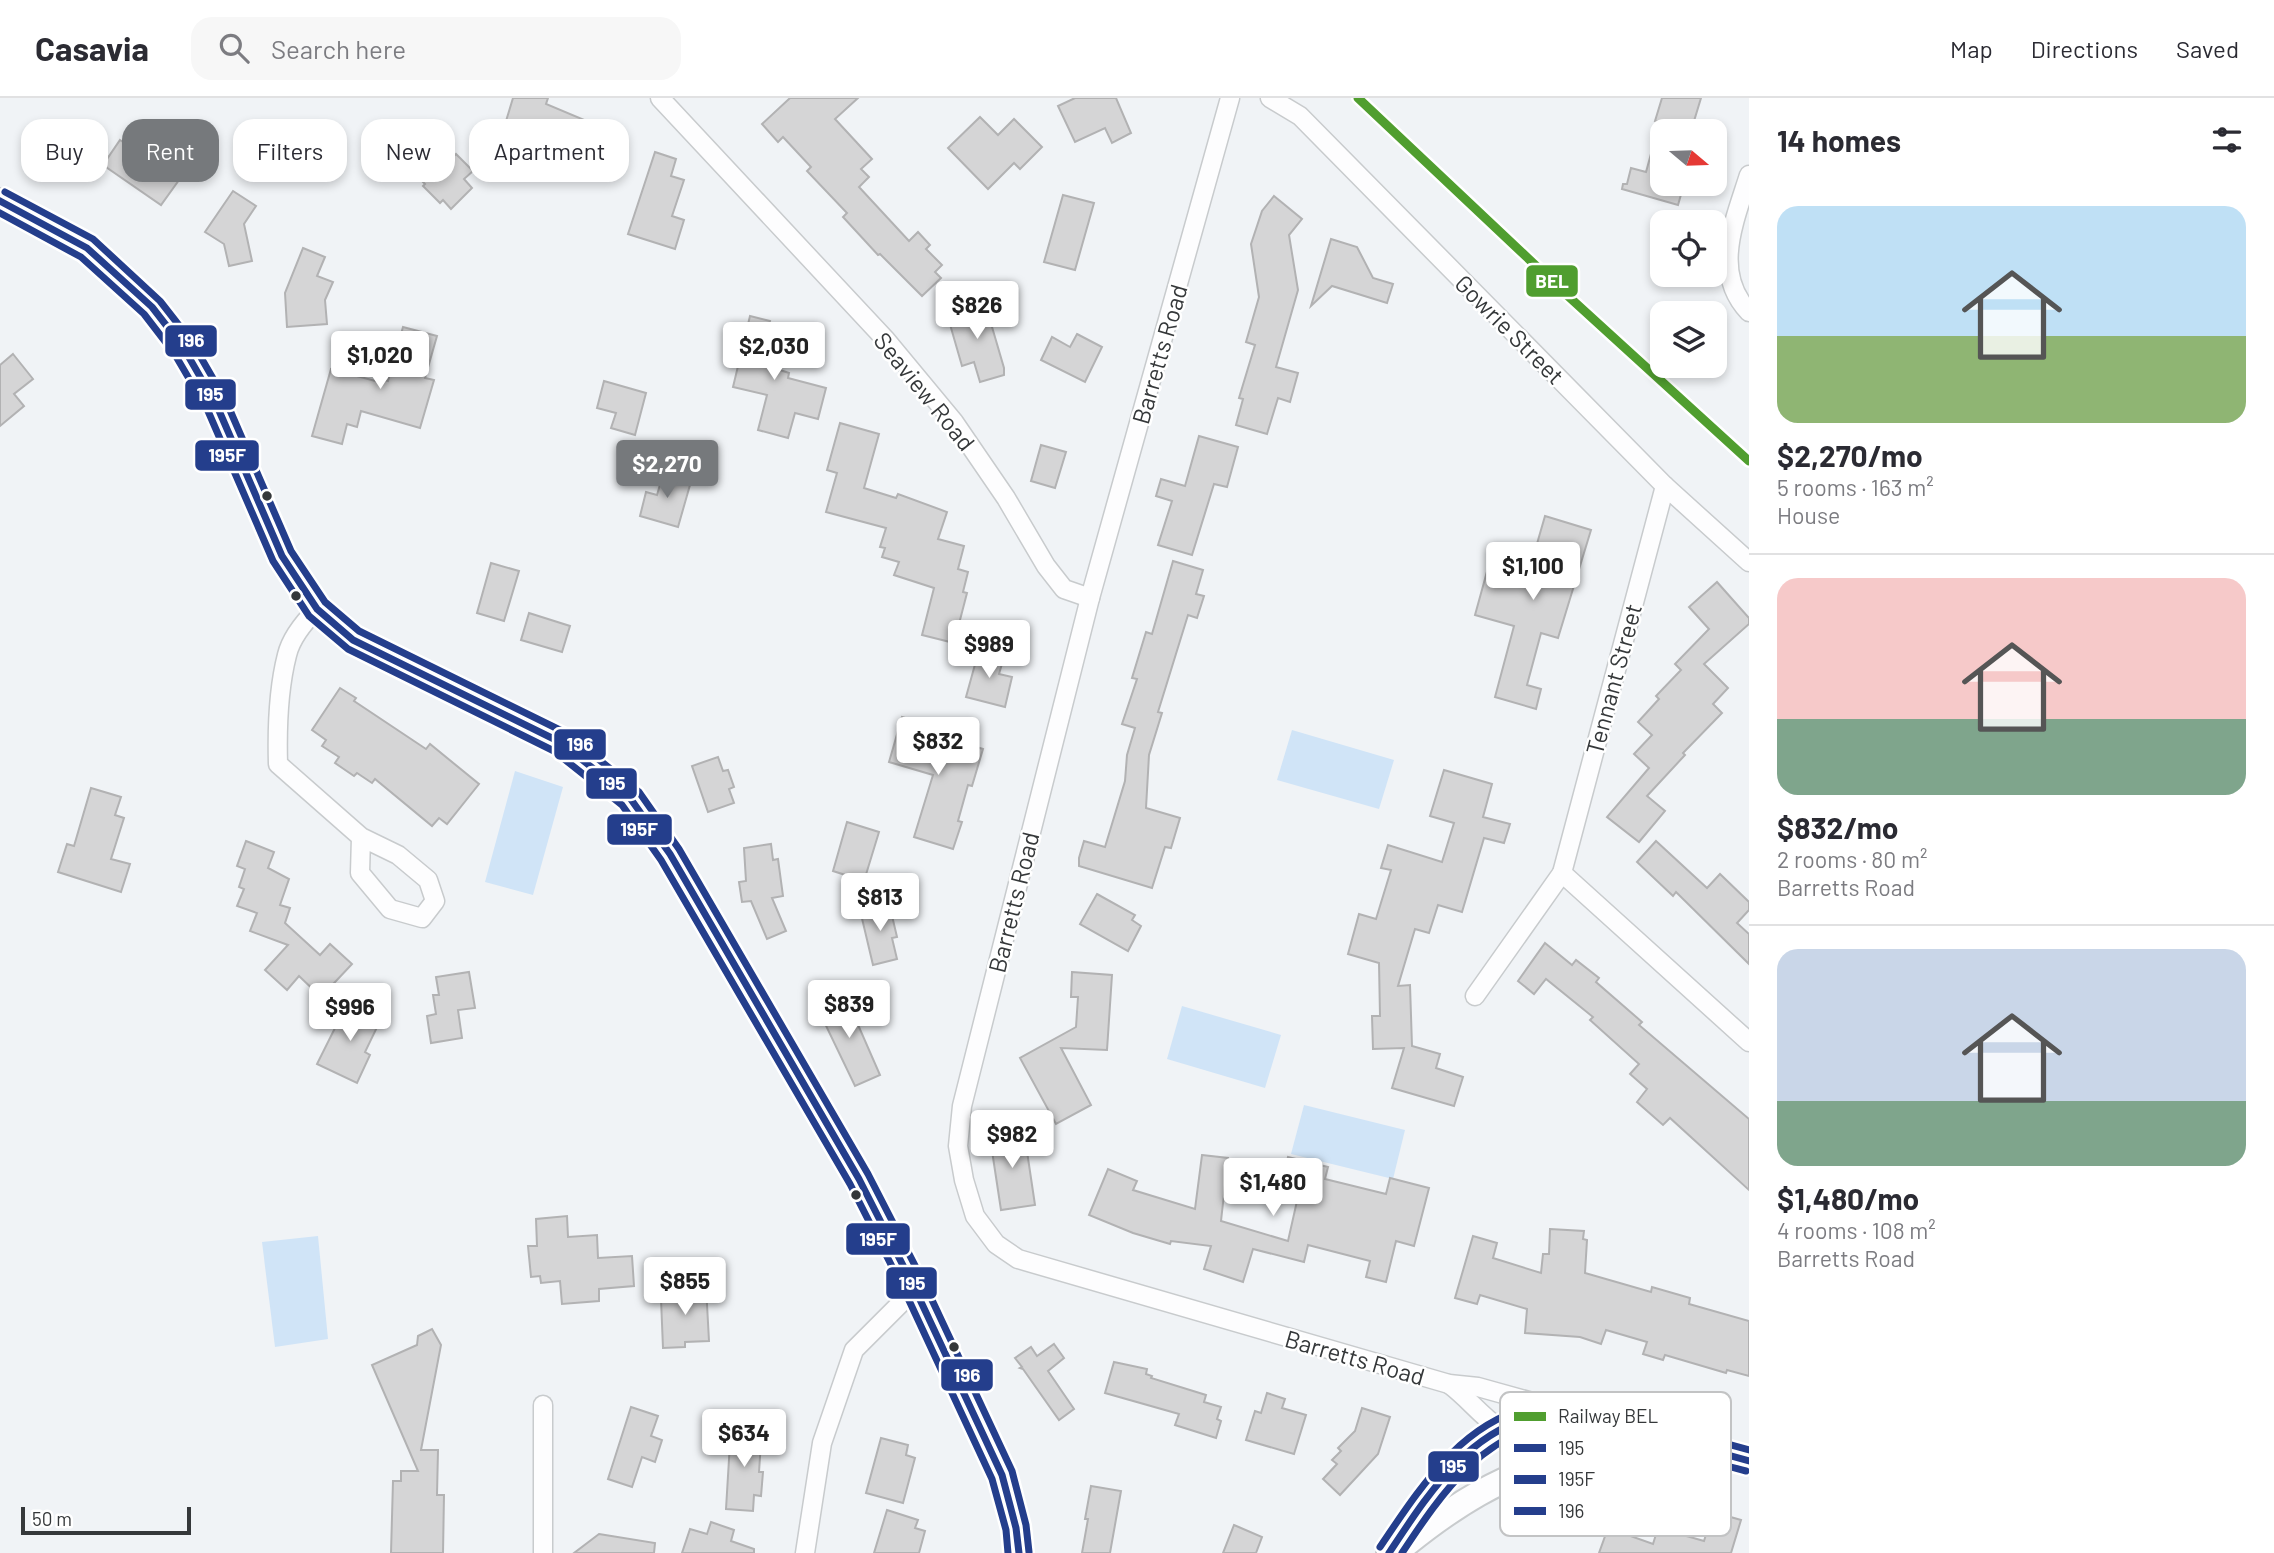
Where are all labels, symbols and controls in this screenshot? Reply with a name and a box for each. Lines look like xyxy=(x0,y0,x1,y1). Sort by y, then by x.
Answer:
search box xyxy=(191,17,681,80)
text: Casavia xyxy=(35,28,149,68)
icon: search xyxy=(215,29,253,67)
text: Search here xyxy=(271,33,406,64)
text: Map xyxy=(1950,34,1993,63)
text: Directions xyxy=(2031,34,2138,63)
text: Saved xyxy=(2176,34,2239,63)
chip: Buy xyxy=(21,119,108,182)
chip: Rent xyxy=(122,119,219,182)
chip: Filters xyxy=(233,119,347,182)
chip: New xyxy=(361,119,455,182)
chip: Apartment xyxy=(469,119,629,182)
north arrow xyxy=(1650,119,1727,196)
map controls xyxy=(1650,119,1727,378)
icon: filters xyxy=(2208,121,2246,159)
text: 14 homes xyxy=(1777,122,1901,158)
button: locate xyxy=(1650,210,1727,287)
icon: home xyxy=(1949,252,2075,378)
line badge: BEL xyxy=(1525,264,1579,298)
street label: Gowrie Street xyxy=(1449,268,1571,390)
text: BEL xyxy=(1535,269,1569,292)
street label: Barretts Road xyxy=(1125,281,1193,427)
pin: $826 xyxy=(936,282,1018,341)
text: $826 xyxy=(952,290,1002,318)
button: layers xyxy=(1650,301,1727,378)
pin: $2,030 xyxy=(717,322,831,382)
line badge: 196 xyxy=(164,324,218,358)
street label: Seaview Road xyxy=(868,326,982,456)
text: 196 xyxy=(177,328,205,351)
pin: $1,020 xyxy=(323,331,437,391)
text: $2,030 xyxy=(739,331,809,359)
text: $1,020 xyxy=(347,340,413,368)
line badge: 195 xyxy=(184,378,237,411)
text: 195 xyxy=(196,382,224,405)
text: $2,270/mo xyxy=(1777,437,1923,473)
line badge: 195F xyxy=(194,439,260,472)
pin: $2,270 xyxy=(610,440,724,500)
text: 195F xyxy=(208,443,246,466)
text: $2,270 xyxy=(632,449,702,477)
text: 5 rooms · 163 m² xyxy=(1777,473,1934,501)
unlabelled marker xyxy=(260,489,274,503)
text: House xyxy=(1777,501,1840,529)
pin: $1,100 xyxy=(1476,542,1590,602)
text: $1,100 xyxy=(1502,551,1564,579)
unlabelled marker xyxy=(289,589,303,603)
street label: Tennant Street xyxy=(1579,600,1647,758)
pin: $989 xyxy=(948,620,1030,680)
icon: home xyxy=(1949,624,2075,750)
text: $989 xyxy=(964,629,1014,657)
pin: $832 xyxy=(897,718,979,777)
text: $832 xyxy=(913,726,963,754)
line badge: 196 xyxy=(553,728,607,761)
text: 196 xyxy=(566,732,594,755)
line badge: 195 xyxy=(585,767,638,800)
text: 195 xyxy=(598,771,626,794)
text: $832/mo xyxy=(1777,809,1898,845)
line badge: 195F xyxy=(606,813,673,846)
text: 195F xyxy=(620,817,658,840)
street label: Barretts Road xyxy=(982,829,1044,975)
text: 2 rooms · 80 m² xyxy=(1777,845,1927,873)
text: Barretts Road xyxy=(1777,873,1915,901)
pin: $813 xyxy=(839,874,921,933)
text: $813 xyxy=(857,882,903,910)
pin: $839 xyxy=(808,981,890,1040)
pin: $996 xyxy=(309,984,391,1043)
text: $839 xyxy=(824,989,874,1017)
text: $996 xyxy=(325,992,375,1020)
icon: home xyxy=(1949,995,2075,1121)
pin: $982 xyxy=(971,1110,1053,1170)
text: $982 xyxy=(987,1119,1037,1147)
pin: $1,480 xyxy=(1216,1158,1330,1218)
text: $1,480 xyxy=(1240,1167,1306,1195)
text: $1,480/mo xyxy=(1777,1180,1919,1216)
unlabelled marker xyxy=(849,1188,863,1202)
text: 4 rooms · 108 m² xyxy=(1777,1216,1936,1244)
line badge: 195F xyxy=(845,1222,911,1256)
text: 195F xyxy=(859,1227,897,1250)
text: Barretts Road xyxy=(1777,1244,1915,1272)
pin: $855 xyxy=(644,1258,726,1317)
text: $855 xyxy=(660,1266,710,1294)
line badge: 195 xyxy=(885,1266,938,1300)
text: 195 xyxy=(898,1271,926,1294)
street label: Barretts Road xyxy=(1282,1323,1428,1391)
unlabelled marker xyxy=(947,1340,961,1354)
line badge: 196 xyxy=(940,1358,994,1392)
text: 196 xyxy=(953,1363,981,1386)
legend xyxy=(1500,1392,1731,1536)
text: Railway BEL xyxy=(1558,1404,1659,1427)
pin: $634 xyxy=(703,1410,785,1469)
text: $634 xyxy=(718,1418,770,1446)
text: 195 xyxy=(1558,1436,1584,1459)
line badge: 195 xyxy=(1427,1450,1480,1483)
text: 195 xyxy=(1439,1454,1467,1477)
text: 195F xyxy=(1558,1467,1595,1490)
text: 196 xyxy=(1558,1499,1584,1522)
scale bar xyxy=(21,1504,191,1536)
text: 50 m xyxy=(32,1507,72,1530)

